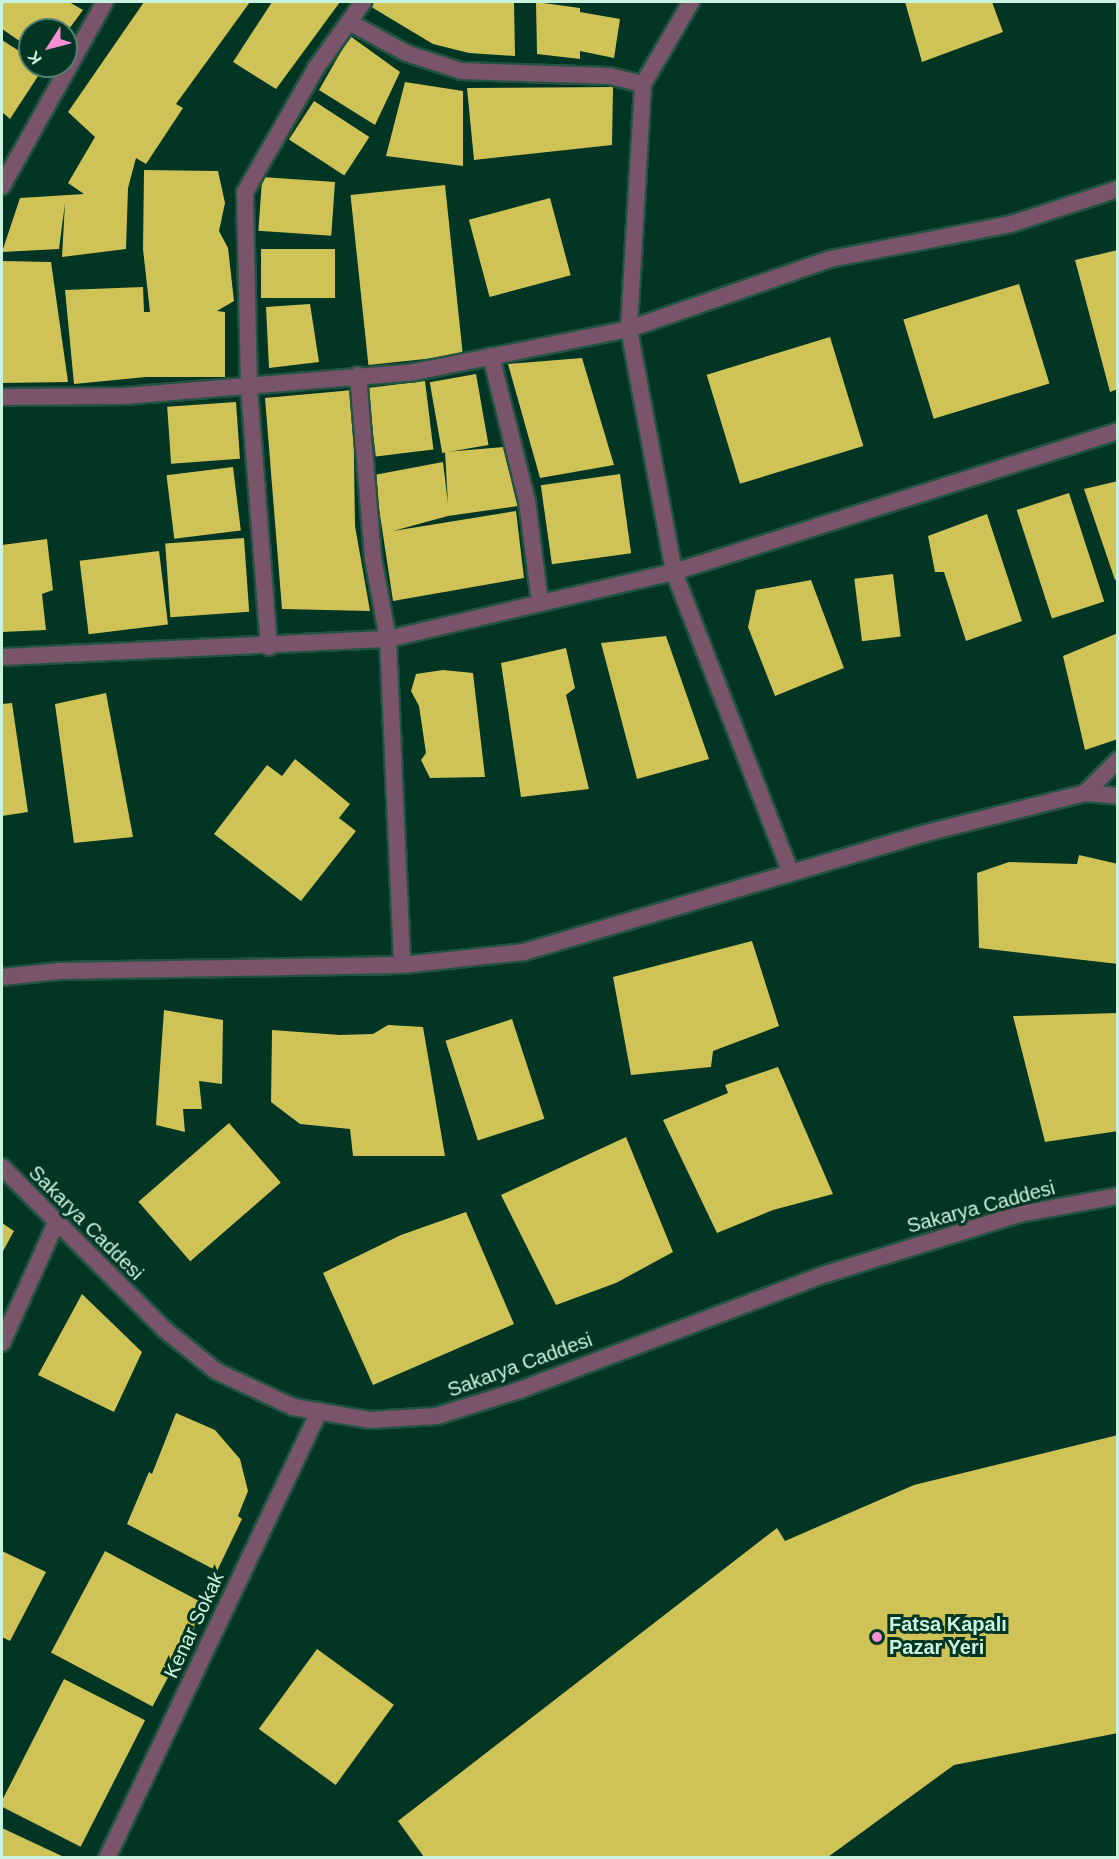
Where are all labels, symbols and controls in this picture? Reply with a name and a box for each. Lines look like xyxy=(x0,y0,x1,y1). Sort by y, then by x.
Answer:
north arrow xyxy=(18,18,78,78)
text: K xyxy=(24,48,45,67)
street label: Sakarya Caddesi xyxy=(24,1161,148,1285)
street label: Sakarya Caddesi xyxy=(904,1176,1058,1238)
street label: Sakarya Caddesi xyxy=(444,1328,596,1402)
street label: Kenar Sokak xyxy=(159,1568,229,1682)
place label: Fatsa Kapalı Pazar Yeri xyxy=(889,1613,1007,1660)
marker: Fatsa Kapalı Pazar Yeri xyxy=(870,1630,884,1644)

